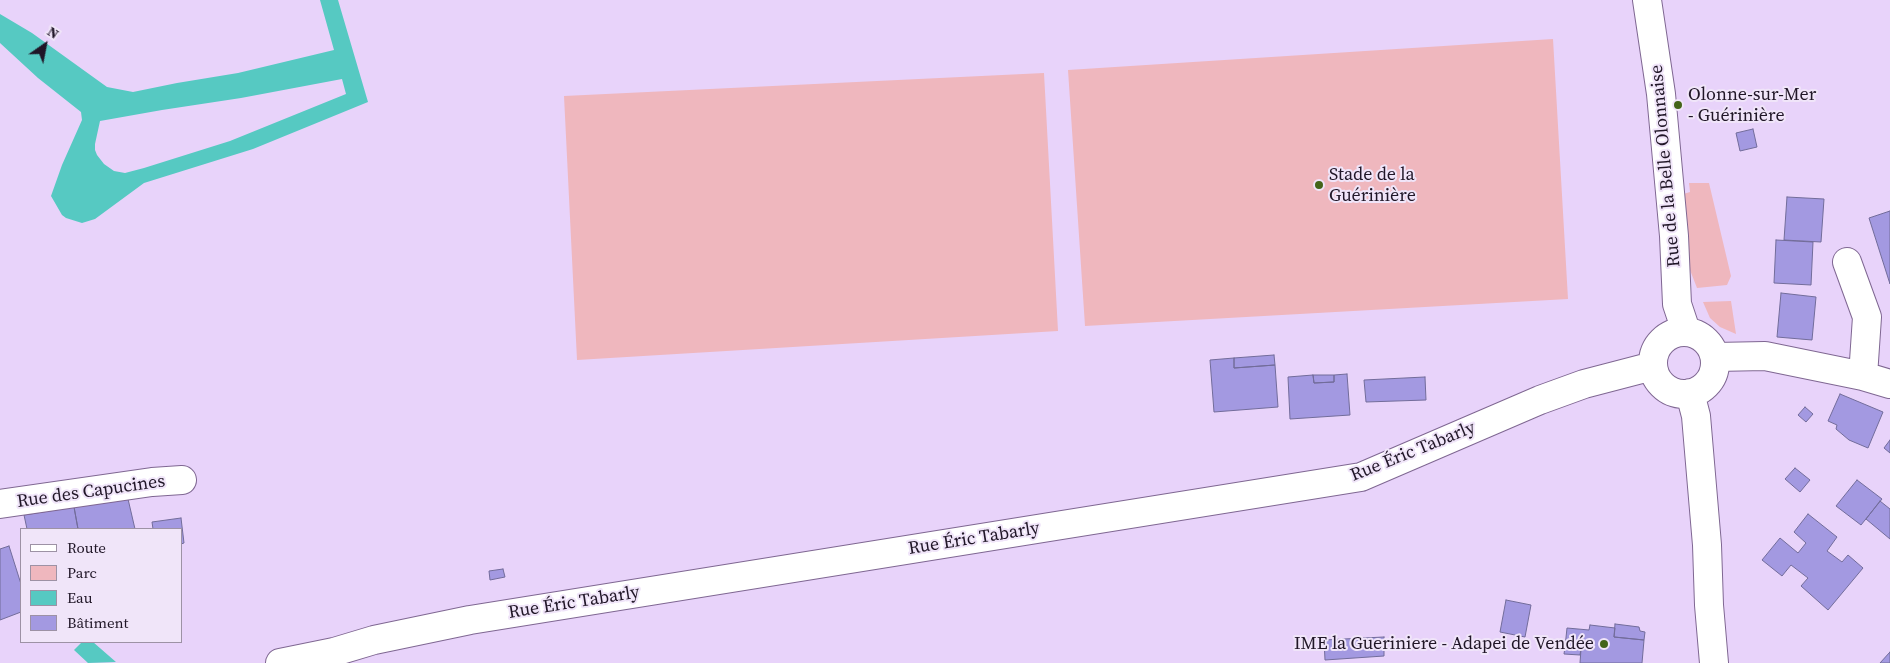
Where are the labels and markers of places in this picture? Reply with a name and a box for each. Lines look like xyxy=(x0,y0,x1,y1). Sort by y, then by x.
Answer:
place label: Olonne-sur-Mer - Guérinière xyxy=(1688,84,1816,126)
marker: Olonne-sur-Mer - Guérinière xyxy=(1672,99,1684,111)
place label: Stade de la Guérinière xyxy=(1329,164,1416,206)
marker: Stade de la Guérinière xyxy=(1313,179,1325,191)
place label: IME la Gueriniere - Adapei de Vendée xyxy=(1294,633,1594,655)
marker: IME la Gueriniere - Adapei de Vendée xyxy=(1598,638,1610,650)

